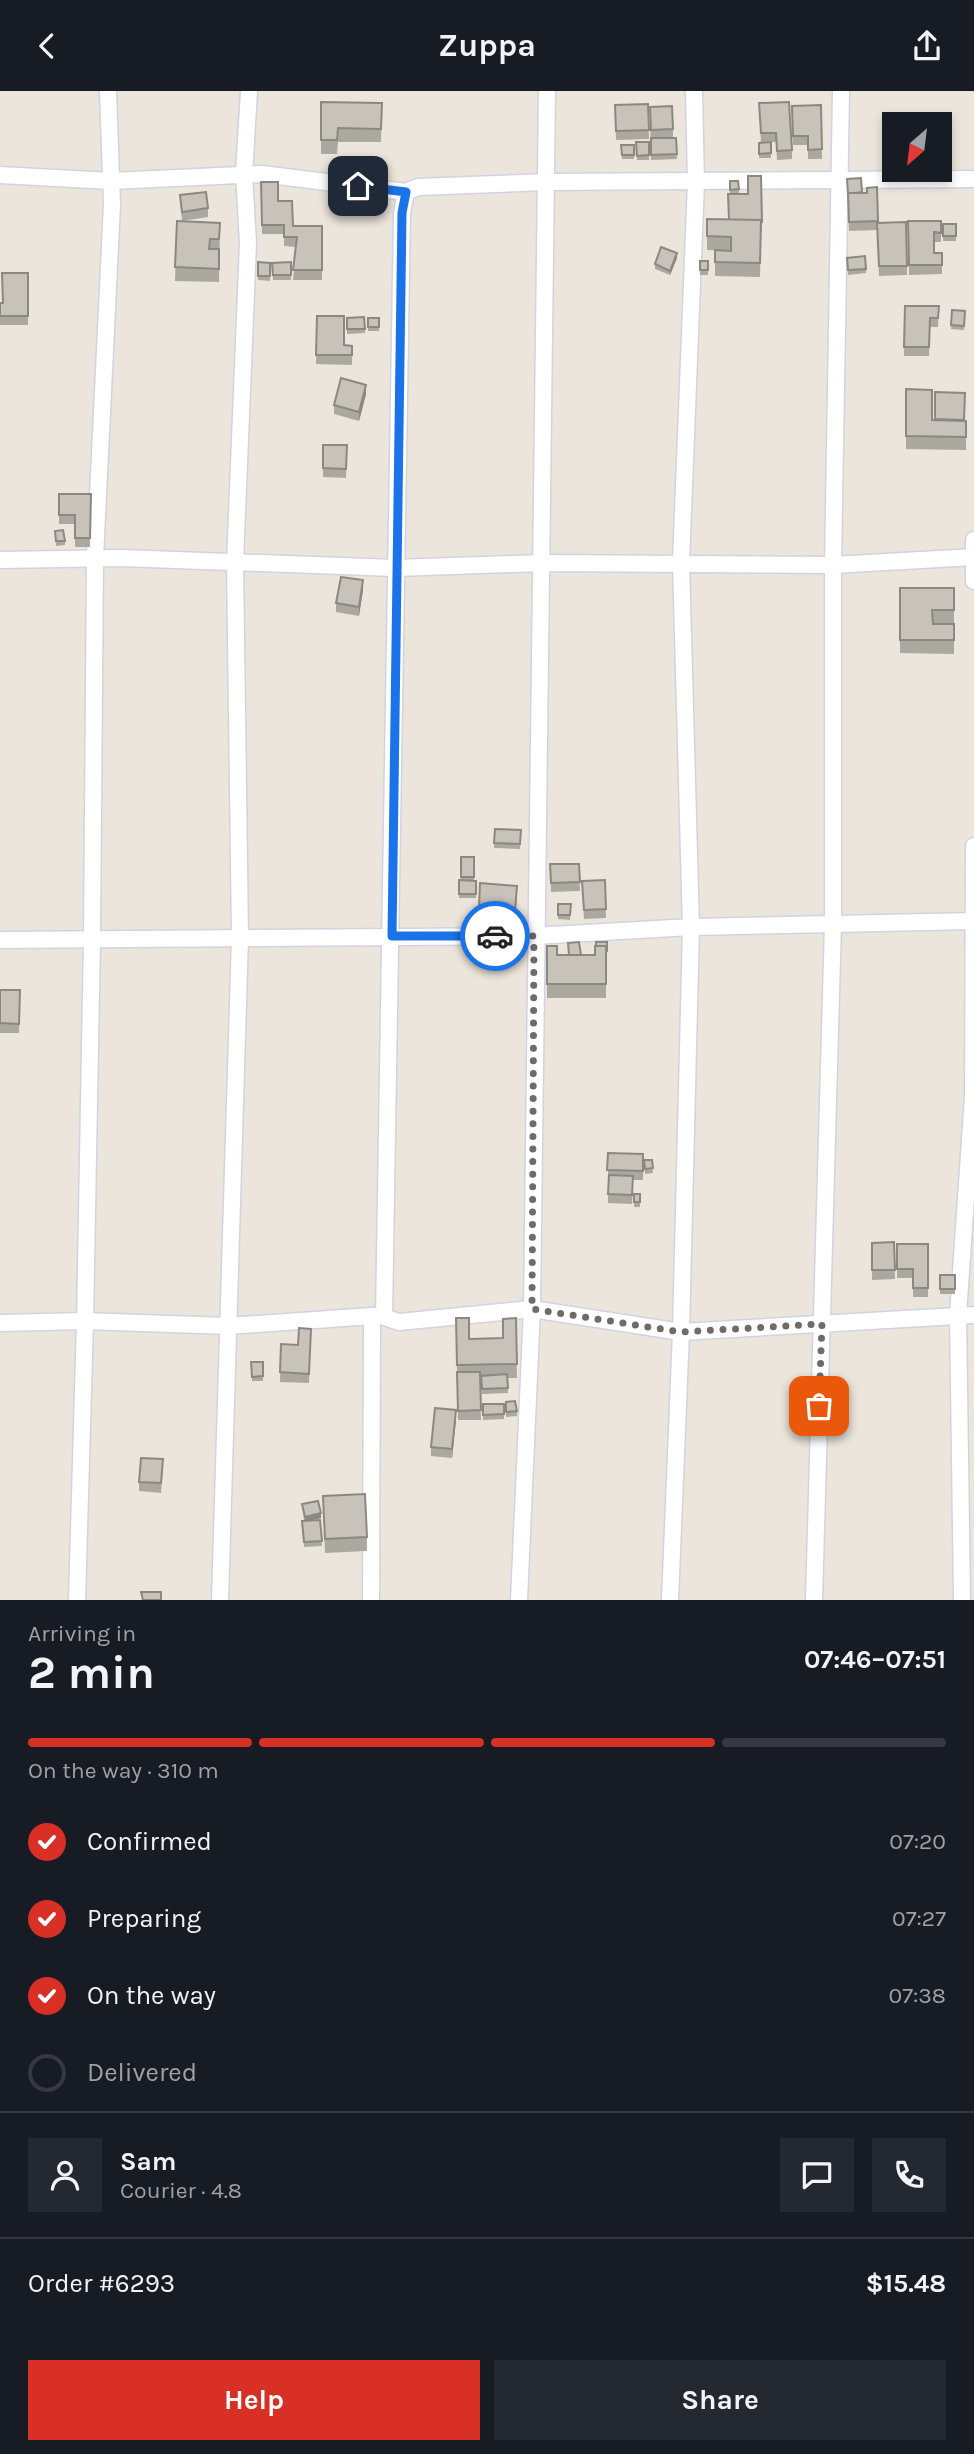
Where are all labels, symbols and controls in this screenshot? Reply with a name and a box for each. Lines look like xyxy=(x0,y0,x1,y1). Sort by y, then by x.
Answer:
icon: back xyxy=(28,27,66,65)
text: Zuppa xyxy=(438,27,536,64)
icon: share xyxy=(908,27,946,65)
north arrow xyxy=(882,112,952,182)
map controls xyxy=(882,112,952,182)
pin xyxy=(328,156,388,216)
icon: home xyxy=(339,167,377,205)
courier xyxy=(460,901,530,971)
icon: car xyxy=(476,917,514,955)
pin xyxy=(789,1376,849,1436)
icon: bag xyxy=(800,1387,838,1425)
text: Arriving in xyxy=(28,1620,136,1647)
text: 07:46–07:51 xyxy=(804,1644,946,1675)
text: 2 min xyxy=(28,1646,155,1700)
text: On the way · 310 m xyxy=(28,1757,219,1784)
icon: check xyxy=(28,1823,66,1861)
text: Confirmed xyxy=(87,1826,212,1857)
text: 07:20 xyxy=(889,1828,946,1855)
icon: check xyxy=(28,1900,66,1938)
text: Preparing xyxy=(87,1903,201,1934)
text: 07:27 xyxy=(892,1905,946,1932)
icon: check xyxy=(28,1977,66,2015)
text: On the way xyxy=(87,1980,216,2011)
text: 07:38 xyxy=(889,1982,946,2009)
text: Delivered xyxy=(87,2057,197,2088)
button: person xyxy=(28,2138,102,2212)
button: chat xyxy=(780,2138,854,2212)
button: phone xyxy=(872,2138,946,2212)
text: Sam xyxy=(120,2146,176,2177)
text: Courier · 4.8 xyxy=(120,2177,242,2204)
text: Order #6293 xyxy=(28,2268,175,2299)
text: $15.48 xyxy=(866,2268,946,2299)
button: Help xyxy=(28,2360,480,2440)
button: Share xyxy=(494,2360,946,2440)

